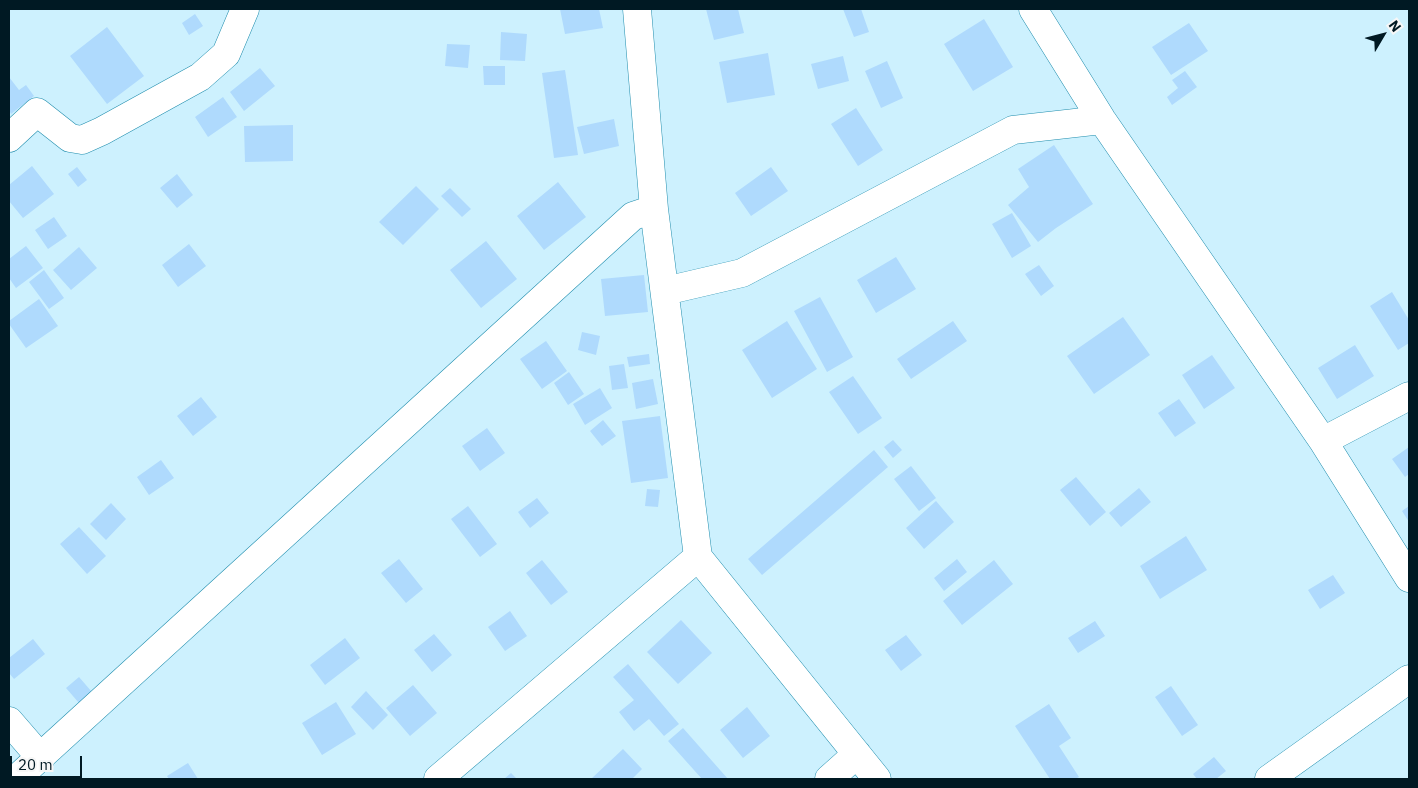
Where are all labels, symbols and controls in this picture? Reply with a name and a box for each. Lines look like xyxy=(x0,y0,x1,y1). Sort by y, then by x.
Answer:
north arrow xyxy=(1358,10,1408,60)
text: N xyxy=(1385,17,1405,35)
scale bar xyxy=(12,746,85,778)
text: 20 m xyxy=(18,755,53,774)

